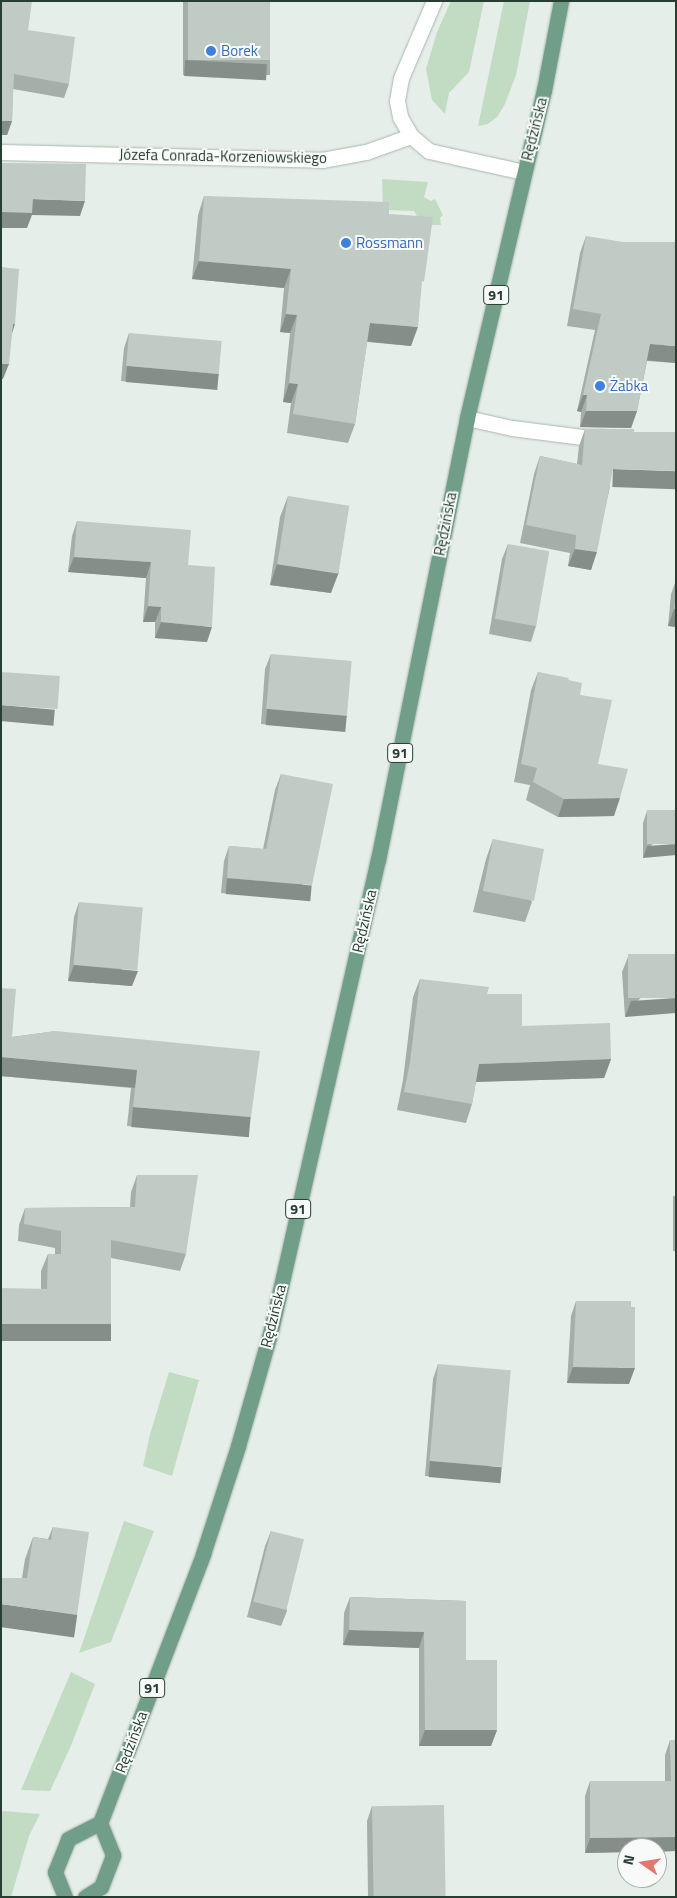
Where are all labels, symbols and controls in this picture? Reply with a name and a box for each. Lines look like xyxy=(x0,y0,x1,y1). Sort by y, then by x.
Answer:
place label: Borek xyxy=(221,42,258,60)
marker: Borek xyxy=(205,45,217,57)
street label: Rędzińska xyxy=(517,96,551,162)
street label: Józefa Conrada-Korzeniowskiego xyxy=(119,145,327,167)
place label: Rossmann xyxy=(356,234,423,252)
marker: Rossmann xyxy=(340,237,352,249)
road number: 91 xyxy=(482,284,510,306)
place label: Żabka xyxy=(610,377,648,395)
marker: Żabka xyxy=(594,380,606,392)
street label: Rędzińska xyxy=(430,491,460,557)
road number: 91 xyxy=(386,741,414,764)
street label: Rędzińska xyxy=(348,888,380,954)
road number: 91 xyxy=(284,1198,312,1220)
street label: Rędzińska xyxy=(256,1283,290,1349)
road number: 91 xyxy=(138,1676,166,1700)
street label: Rędzińska xyxy=(111,1709,151,1775)
north arrow xyxy=(617,1838,667,1888)
text: N xyxy=(617,1853,639,1867)

